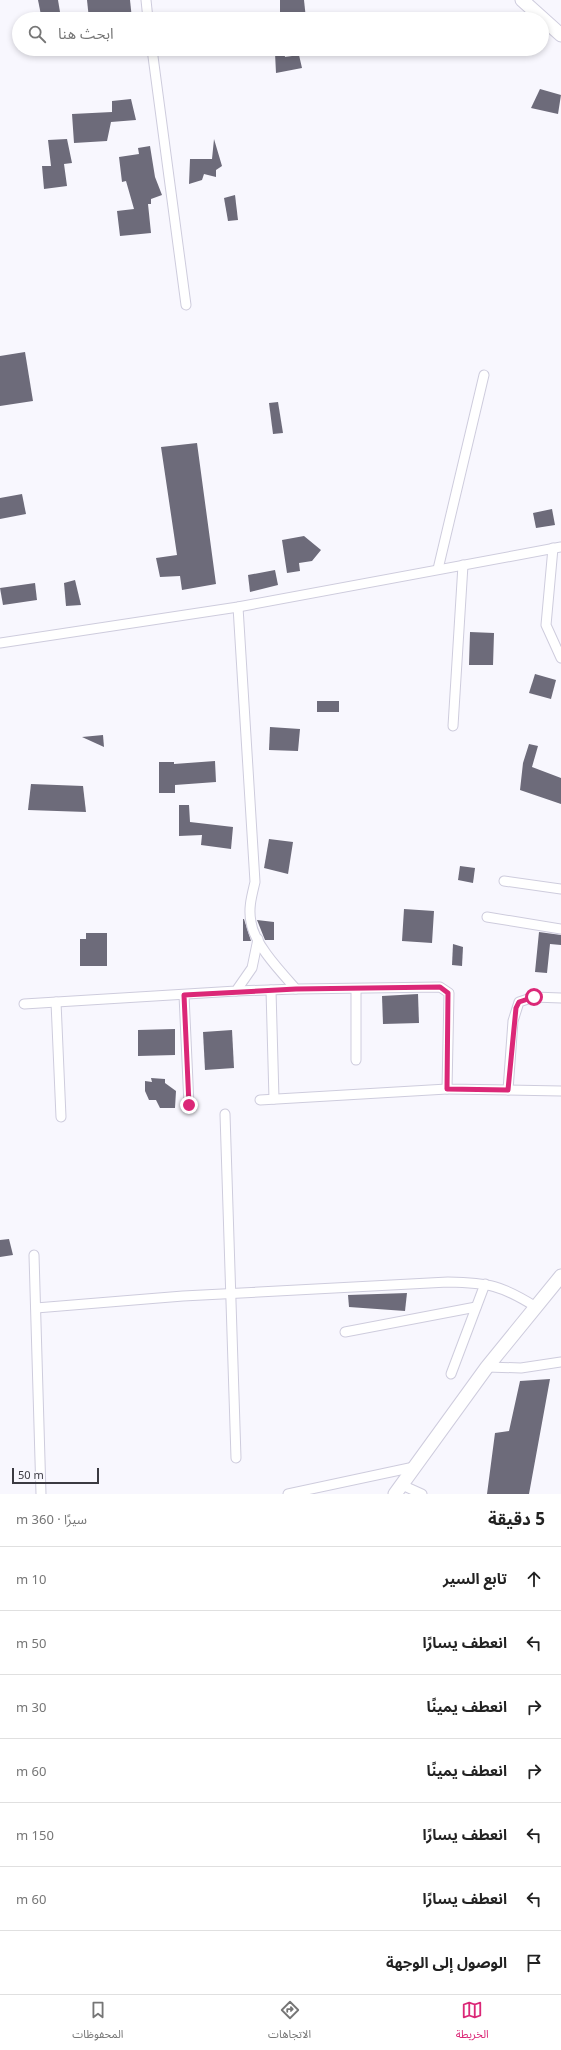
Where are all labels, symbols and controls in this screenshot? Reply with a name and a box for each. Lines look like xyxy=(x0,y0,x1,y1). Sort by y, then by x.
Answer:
search box xyxy=(12,12,549,56)
icon: search xyxy=(26,23,48,45)
text: ابحث هنا xyxy=(58,23,114,43)
route start xyxy=(525,988,543,1006)
route end xyxy=(180,1096,198,1114)
scale bar xyxy=(12,1466,99,1485)
text: 50 m xyxy=(18,1467,44,1482)
text: 5 دقيقة xyxy=(488,1507,545,1530)
text: سيرًا · 360 m xyxy=(16,1510,87,1528)
text: تابع السير xyxy=(443,1568,507,1588)
icon: ahead xyxy=(523,1568,545,1590)
text: 10 m xyxy=(16,1570,46,1588)
text: انعطف يسارًا xyxy=(423,1632,507,1652)
icon: left xyxy=(523,1632,545,1654)
text: 50 m xyxy=(16,1634,46,1652)
text: انعطف يمينًا xyxy=(426,1696,507,1716)
icon: right xyxy=(523,1696,545,1718)
text: 30 m xyxy=(16,1698,46,1716)
text: انعطف يمينًا xyxy=(426,1760,507,1780)
icon: right xyxy=(523,1760,545,1782)
text: 60 m xyxy=(16,1762,46,1780)
text: انعطف يسارًا xyxy=(423,1824,507,1844)
icon: left xyxy=(523,1824,545,1846)
text: 150 m xyxy=(16,1826,54,1844)
text: انعطف يسارًا xyxy=(423,1888,507,1908)
icon: left xyxy=(523,1888,545,1910)
text: 60 m xyxy=(16,1890,46,1908)
text: الوصول إلى الوجهة xyxy=(386,1952,507,1972)
icon: arrive xyxy=(523,1952,545,1974)
tab: المحفوظات xyxy=(72,1999,123,2046)
tab: الاتجاهات xyxy=(268,1999,311,2046)
tab: الخريطة xyxy=(456,1999,489,2046)

